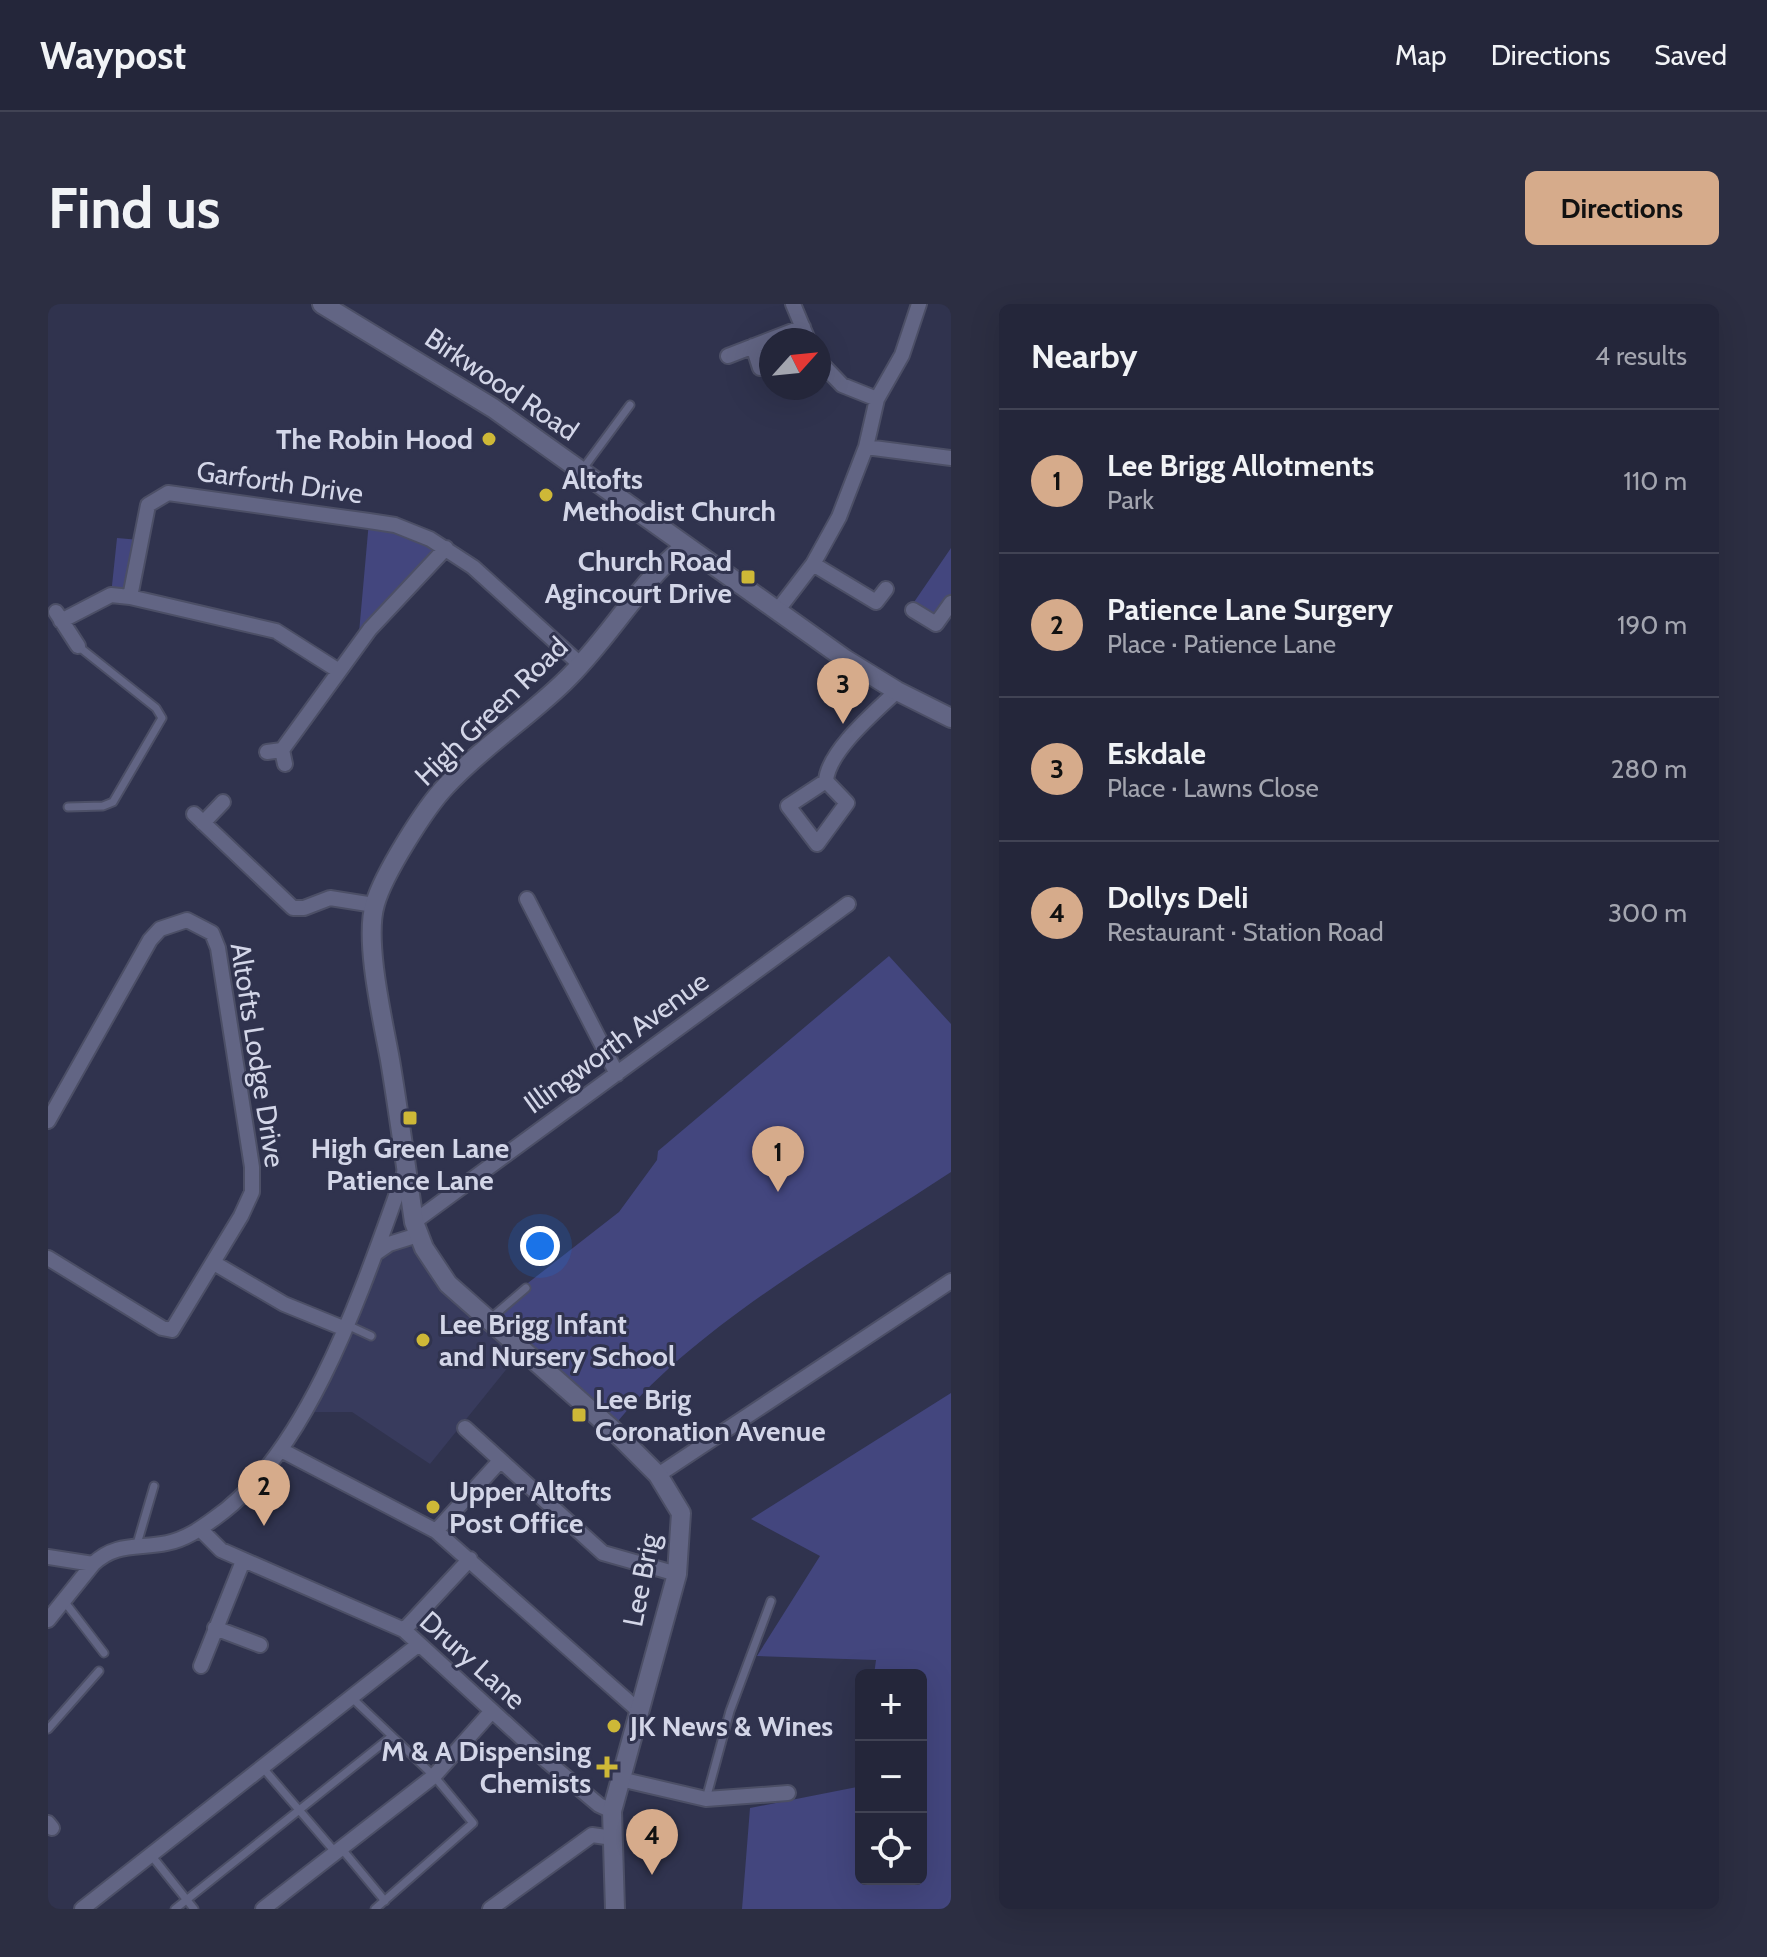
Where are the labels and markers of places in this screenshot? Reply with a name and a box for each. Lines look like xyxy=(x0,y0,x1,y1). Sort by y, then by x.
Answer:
place label: The Robin Hood xyxy=(276,422,473,456)
marker: The Robin Hood xyxy=(480,430,498,448)
place label: Altofts Methodist Church xyxy=(562,462,776,528)
marker: Altofts Methodist Church xyxy=(537,486,555,504)
place label: Church Road Agincourt Drive xyxy=(545,544,732,610)
marker: Church Road Agincourt Drive xyxy=(739,568,757,586)
pin: 3 xyxy=(817,658,869,724)
marker: High Green Lane Patience Lane xyxy=(401,1109,419,1127)
pin: 1 xyxy=(752,1126,804,1192)
place label: High Green Lane Patience Lane xyxy=(311,1131,509,1197)
place label: Lee Brigg Infant and Nursery School xyxy=(439,1307,675,1373)
marker: Lee Brigg Infant and Nursery School xyxy=(414,1331,432,1349)
place label: Lee Brig Coronation Avenue xyxy=(595,1382,826,1448)
marker: Lee Brig Coronation Avenue xyxy=(570,1406,588,1424)
pin: 2 xyxy=(238,1460,290,1526)
place label: Upper Altofts Post Office xyxy=(449,1474,612,1540)
marker: Upper Altofts Post Office xyxy=(424,1498,442,1516)
place label: JK News & Wines xyxy=(629,1709,833,1743)
marker: JK News & Wines xyxy=(605,1717,623,1735)
place label: M & A Dispensing Chemists xyxy=(381,1734,591,1800)
marker: M & A Dispensing Chemists xyxy=(598,1758,616,1776)
pin: 4 xyxy=(626,1809,678,1875)

